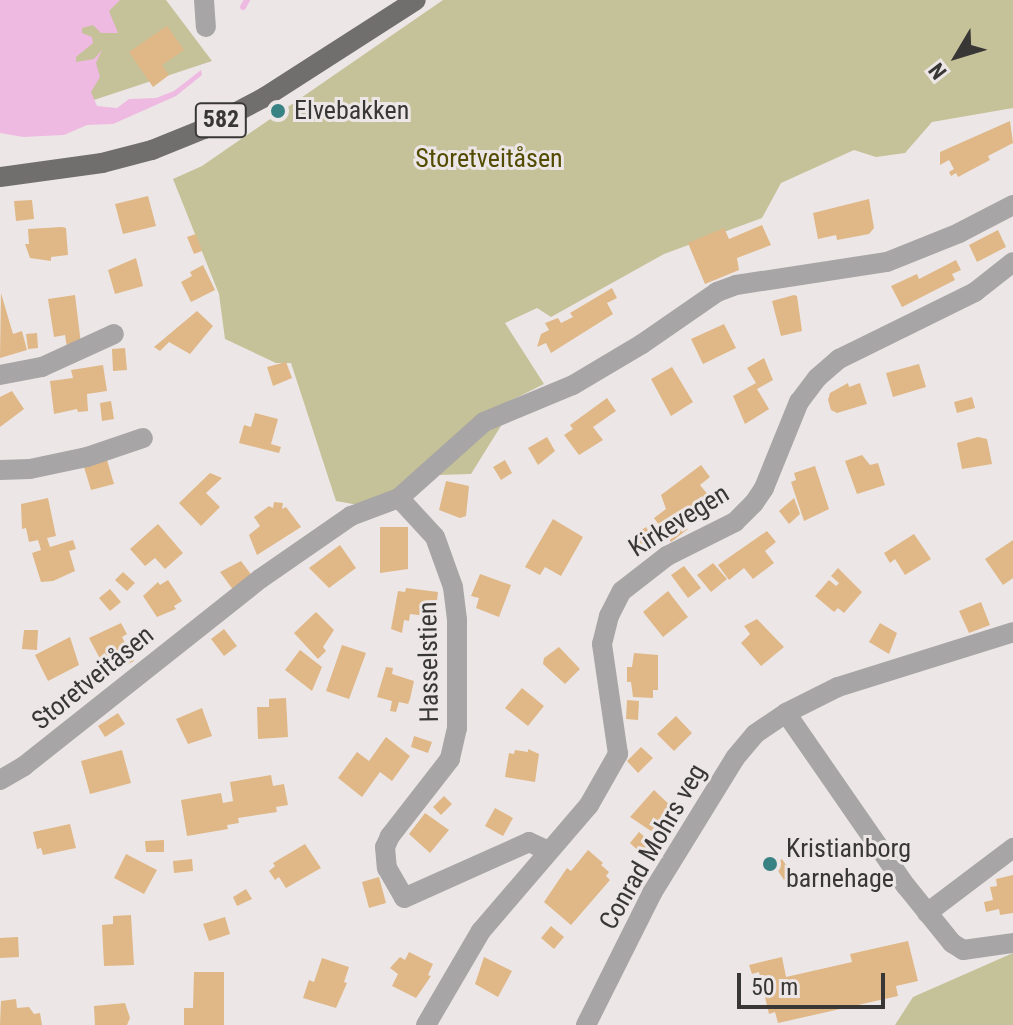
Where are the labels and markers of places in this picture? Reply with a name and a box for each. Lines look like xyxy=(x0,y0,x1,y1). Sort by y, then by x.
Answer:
place label: Elvebakken xyxy=(294,95,409,127)
marker: Elvebakken xyxy=(269,102,287,120)
place label: Kristianborg barnehage xyxy=(786,833,911,894)
marker: Kristianborg barnehage xyxy=(761,855,779,873)

